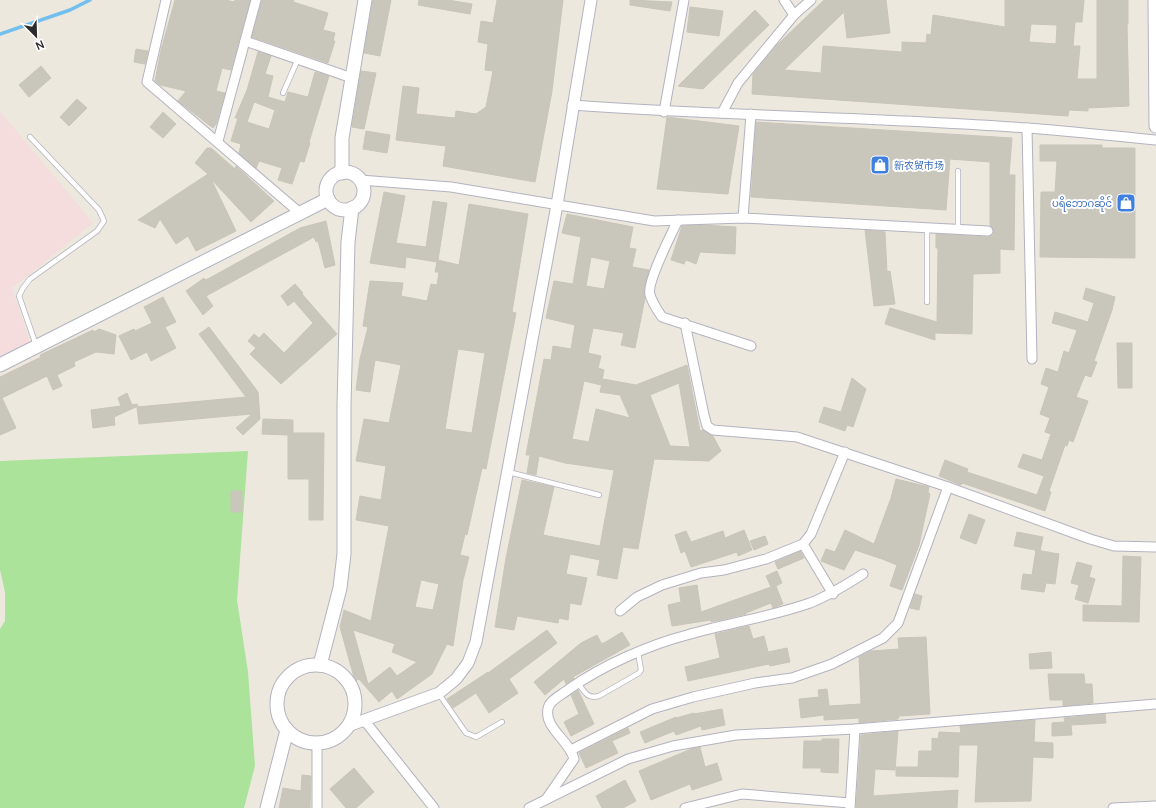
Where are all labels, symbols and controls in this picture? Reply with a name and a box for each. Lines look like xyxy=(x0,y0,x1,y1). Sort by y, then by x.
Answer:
north arrow xyxy=(16,16,56,56)
text: N xyxy=(33,37,47,54)
shop icon: 新农贸市场 xyxy=(869,154,891,176)
place label: 新农贸市场 xyxy=(894,158,944,172)
shop icon: ပရိဘောဂဆိုင် xyxy=(1115,192,1137,214)
place label: ပရိဘောဂဆိုင် xyxy=(1052,196,1112,212)

